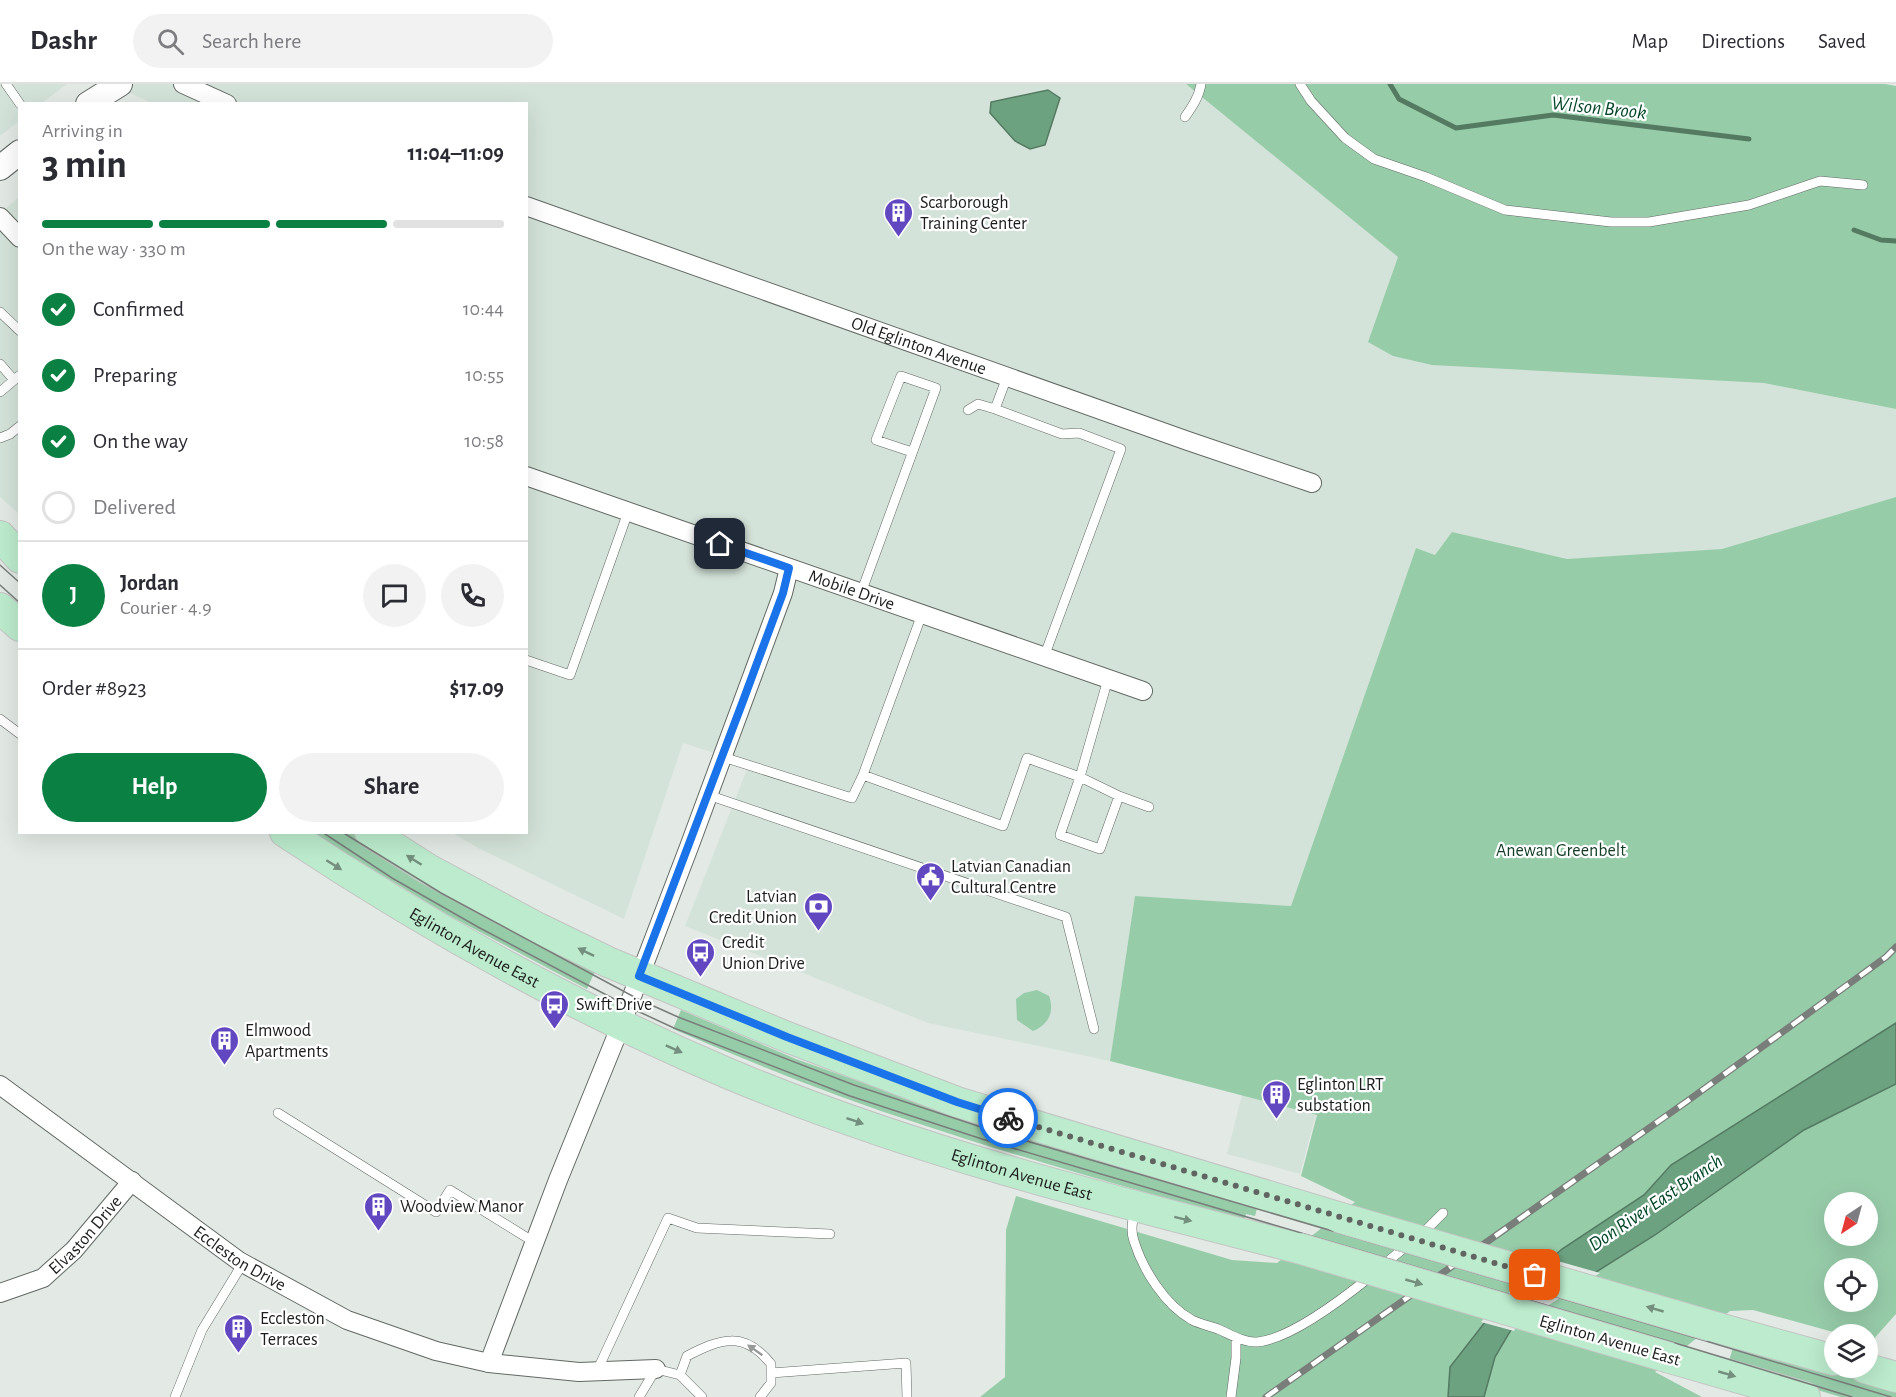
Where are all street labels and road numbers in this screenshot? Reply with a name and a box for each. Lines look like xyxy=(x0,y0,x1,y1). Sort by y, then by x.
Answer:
street label: Old Eglinton Avenue xyxy=(849,314,989,379)
street label: Mobile Drive xyxy=(806,567,897,614)
street label: Eglinton Avenue East xyxy=(406,905,542,992)
street label: Eglinton Avenue East xyxy=(949,1146,1094,1204)
street label: Elvaston Drive xyxy=(46,1193,126,1278)
street label: Eccleston Drive xyxy=(190,1223,288,1295)
street label: Eglinton Avenue East xyxy=(1537,1312,1682,1370)

